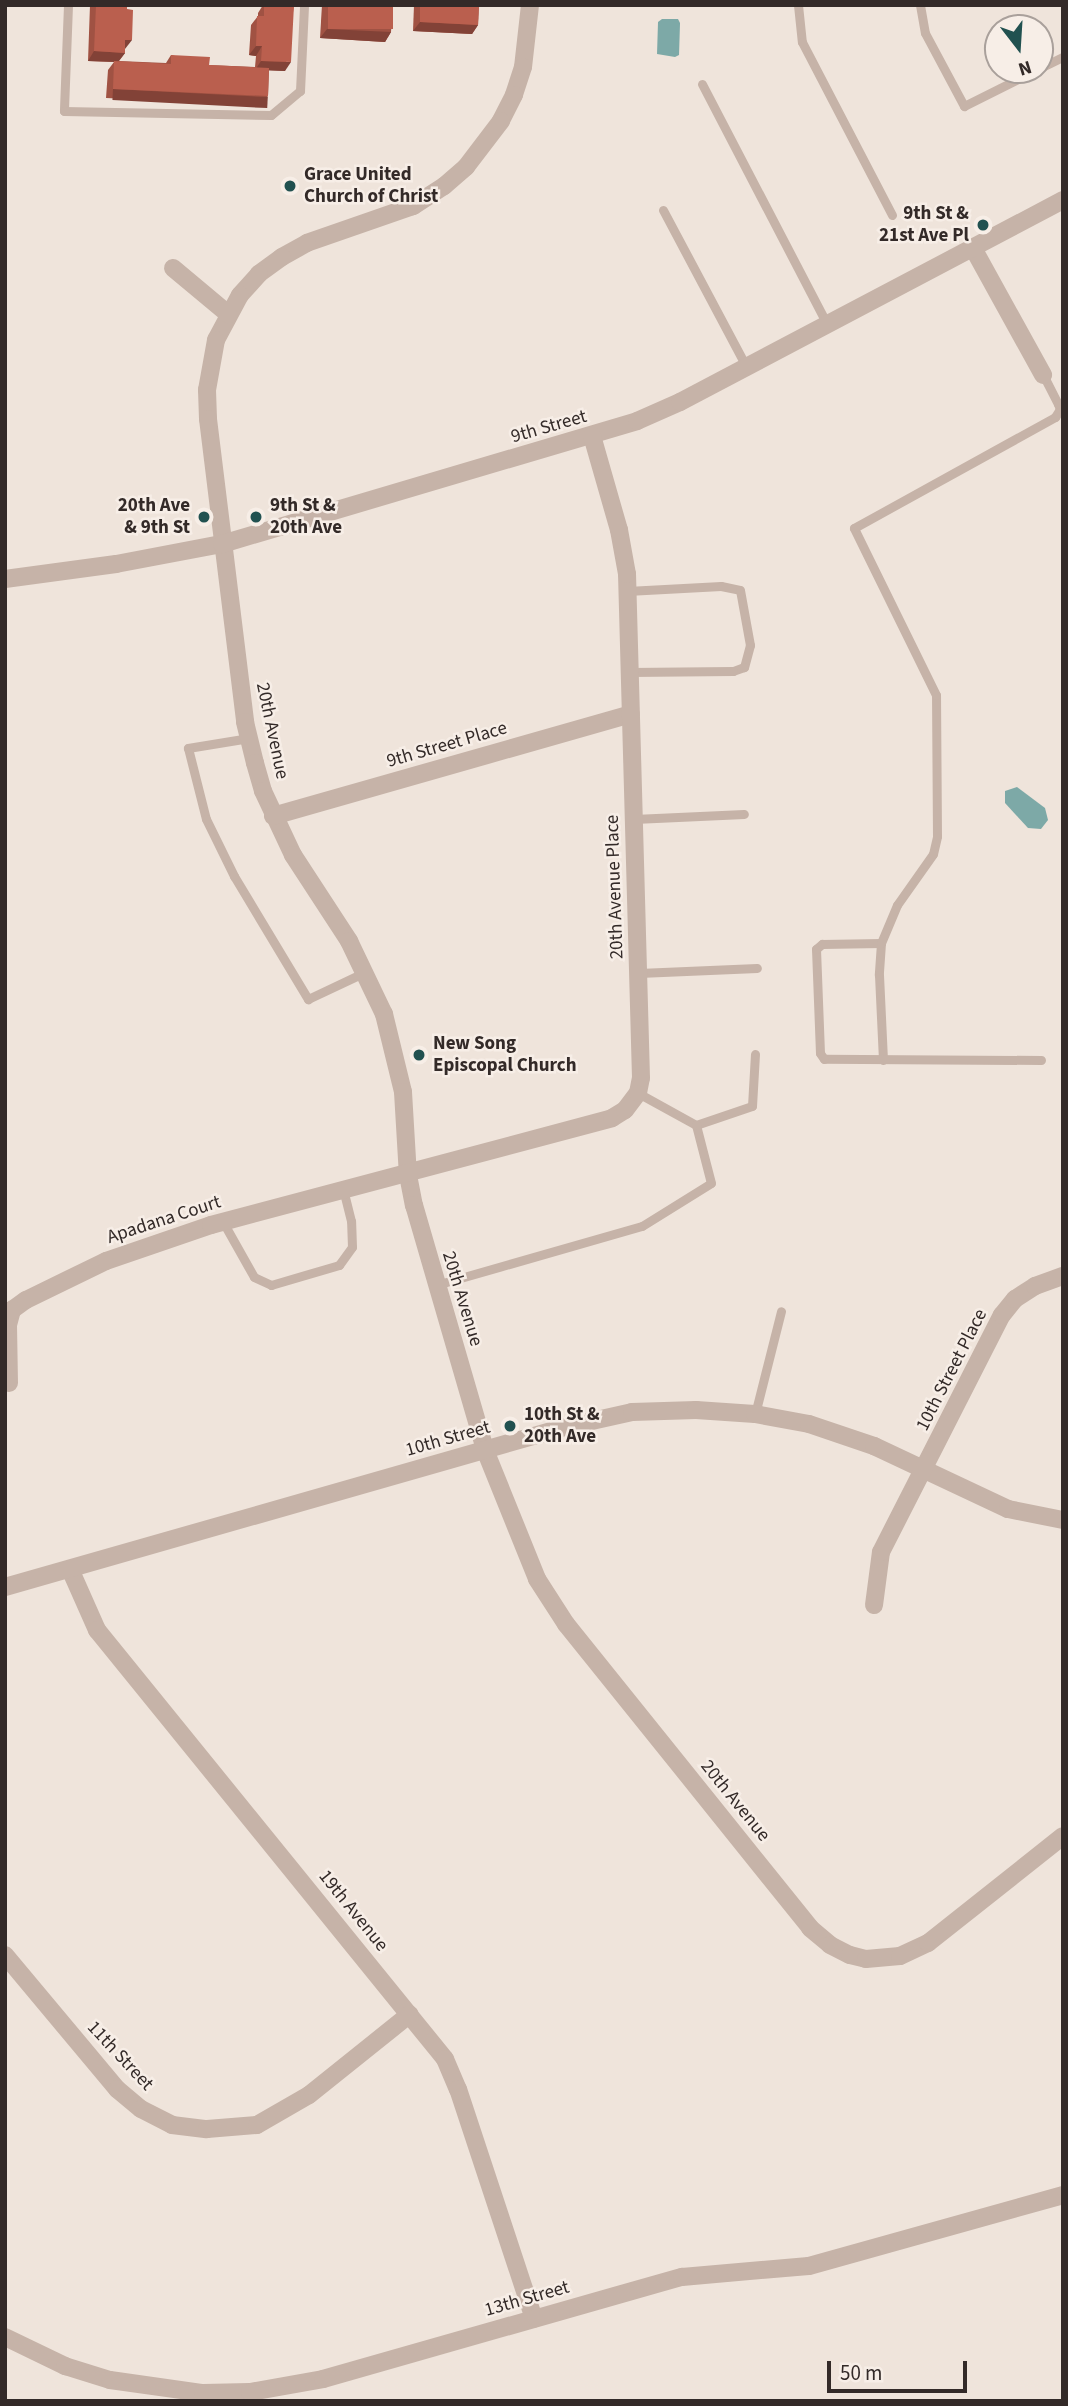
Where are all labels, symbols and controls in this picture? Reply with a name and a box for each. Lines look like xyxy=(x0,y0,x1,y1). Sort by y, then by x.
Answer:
north arrow xyxy=(984,14,1054,84)
text: N xyxy=(1015,53,1035,82)
place label: Grace United Church of Christ xyxy=(304,164,438,208)
marker: Grace United Church of Christ xyxy=(282,178,298,194)
place label: 9th St & 21st Ave Pl xyxy=(879,203,969,247)
marker: 9th St & 21st Ave Pl xyxy=(975,217,991,233)
street label: 9th Street xyxy=(509,405,589,449)
place label: 20th Ave & 9th St xyxy=(118,495,190,539)
place label: 9th St & 20th Ave xyxy=(270,495,342,539)
marker: 20th Ave & 9th St xyxy=(196,509,212,525)
marker: 9th St & 20th Ave xyxy=(248,509,264,525)
street label: 20th Avenue xyxy=(251,681,293,781)
street label: 9th Street Place xyxy=(384,717,510,773)
street label: 20th Avenue Place xyxy=(601,814,629,960)
place label: New Song Episcopal Church xyxy=(433,1033,577,1077)
marker: New Song Episcopal Church xyxy=(411,1047,427,1063)
street label: Apadana Court xyxy=(104,1191,224,1249)
street label: 20th Avenue xyxy=(437,1249,487,1349)
street label: 10th Street Place xyxy=(911,1305,993,1435)
place label: 10th St & 20th Ave xyxy=(524,1404,600,1448)
street label: 10th Street xyxy=(403,1416,493,1462)
marker: 10th St & 20th Ave xyxy=(502,1418,518,1434)
street label: 20th Avenue xyxy=(695,1756,775,1846)
street label: 19th Avenue xyxy=(313,1866,393,1956)
street label: 11th Street xyxy=(82,2016,158,2096)
street label: 13th Street xyxy=(482,2276,572,2322)
scale bar xyxy=(830,2346,970,2390)
text: 50 m xyxy=(840,2358,882,2388)

